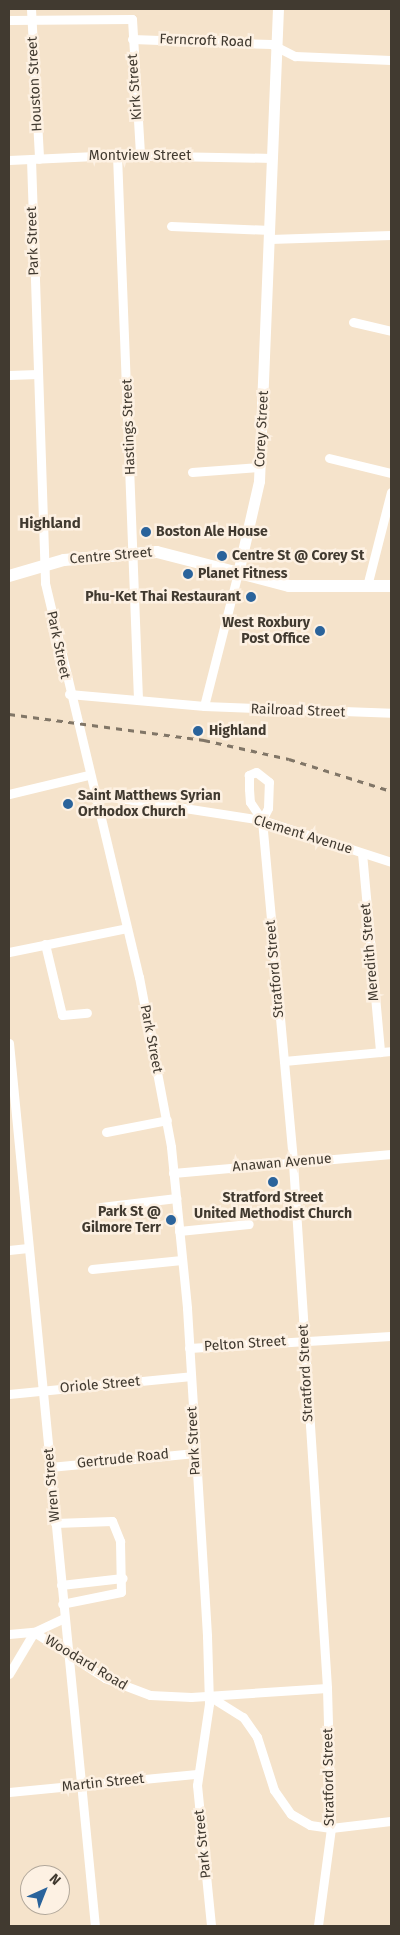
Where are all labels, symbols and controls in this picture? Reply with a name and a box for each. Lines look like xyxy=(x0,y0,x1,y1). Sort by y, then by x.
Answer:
street label: Ferncroft Road xyxy=(159,31,253,51)
street label: Houston Street xyxy=(24,36,46,132)
street label: Kirk Street xyxy=(124,53,146,121)
street label: Montview Street xyxy=(89,148,191,164)
street label: Park Street xyxy=(23,206,43,276)
street label: Hastings Street xyxy=(119,379,139,475)
street label: Corey Street xyxy=(252,390,272,468)
district label: Highland xyxy=(19,515,81,533)
place label: Boston Ale House xyxy=(156,524,268,540)
marker: Boston Ale House xyxy=(140,526,152,538)
street label: Centre Street xyxy=(69,544,153,568)
place label: Centre St @ Corey St xyxy=(232,548,364,564)
marker: Centre St @ Corey St xyxy=(216,550,228,562)
place label: Planet Fitness xyxy=(198,566,288,582)
marker: Planet Fitness xyxy=(182,568,194,580)
place label: Phu-Ket Thai Restaurant xyxy=(85,589,241,605)
marker: Phu-Ket Thai Restaurant xyxy=(245,591,257,603)
street label: Park Street xyxy=(43,609,73,681)
place label: West Roxbury Post Office xyxy=(222,615,310,648)
marker: West Roxbury Post Office xyxy=(314,625,326,637)
street label: Railroad Street xyxy=(250,701,346,721)
place label: Highland xyxy=(209,723,266,739)
marker: Highland xyxy=(191,724,205,738)
place label: Saint Matthews Syrian Orthodox Church xyxy=(78,788,221,820)
marker: Saint Matthews Syrian Orthodox Church xyxy=(62,798,74,810)
street label: Clement Avenue xyxy=(252,812,354,858)
street label: Meredith Street xyxy=(357,902,383,1002)
street label: Stratford Street xyxy=(262,919,288,1019)
street label: Park Street xyxy=(136,1003,166,1075)
street label: Anawan Avenue xyxy=(232,1150,332,1176)
marker: Stratford Street United Methodist Church xyxy=(267,1176,279,1188)
place label: Stratford Street United Methodist Church xyxy=(194,1190,352,1222)
place label: Park St @ Gilmore Terr xyxy=(82,1204,161,1236)
marker: Park St @ Gilmore Terr xyxy=(165,1214,177,1226)
street label: Stratford Street xyxy=(295,1324,317,1422)
street label: Pelton Street xyxy=(203,1333,287,1355)
street label: Oriole Street xyxy=(59,1373,141,1397)
street label: Park Street xyxy=(184,1406,204,1476)
street label: Gertrude Road xyxy=(76,1446,170,1472)
street label: Wren Street xyxy=(40,1447,64,1523)
street label: Woodard Road xyxy=(42,1632,130,1694)
street label: Stratford Street xyxy=(320,1728,338,1826)
street label: Martin Street xyxy=(61,1770,145,1796)
street label: Park Street xyxy=(191,1809,215,1879)
north arrow xyxy=(20,1865,70,1915)
text: N xyxy=(46,1870,64,1889)

